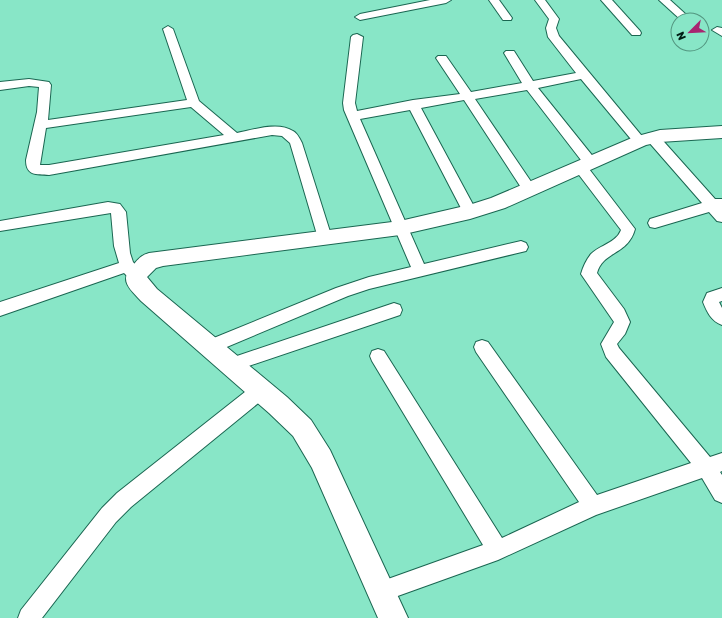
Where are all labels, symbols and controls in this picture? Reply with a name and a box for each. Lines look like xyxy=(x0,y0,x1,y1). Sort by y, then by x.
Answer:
north arrow xyxy=(670,12,710,52)
text: N xyxy=(674,30,689,42)

